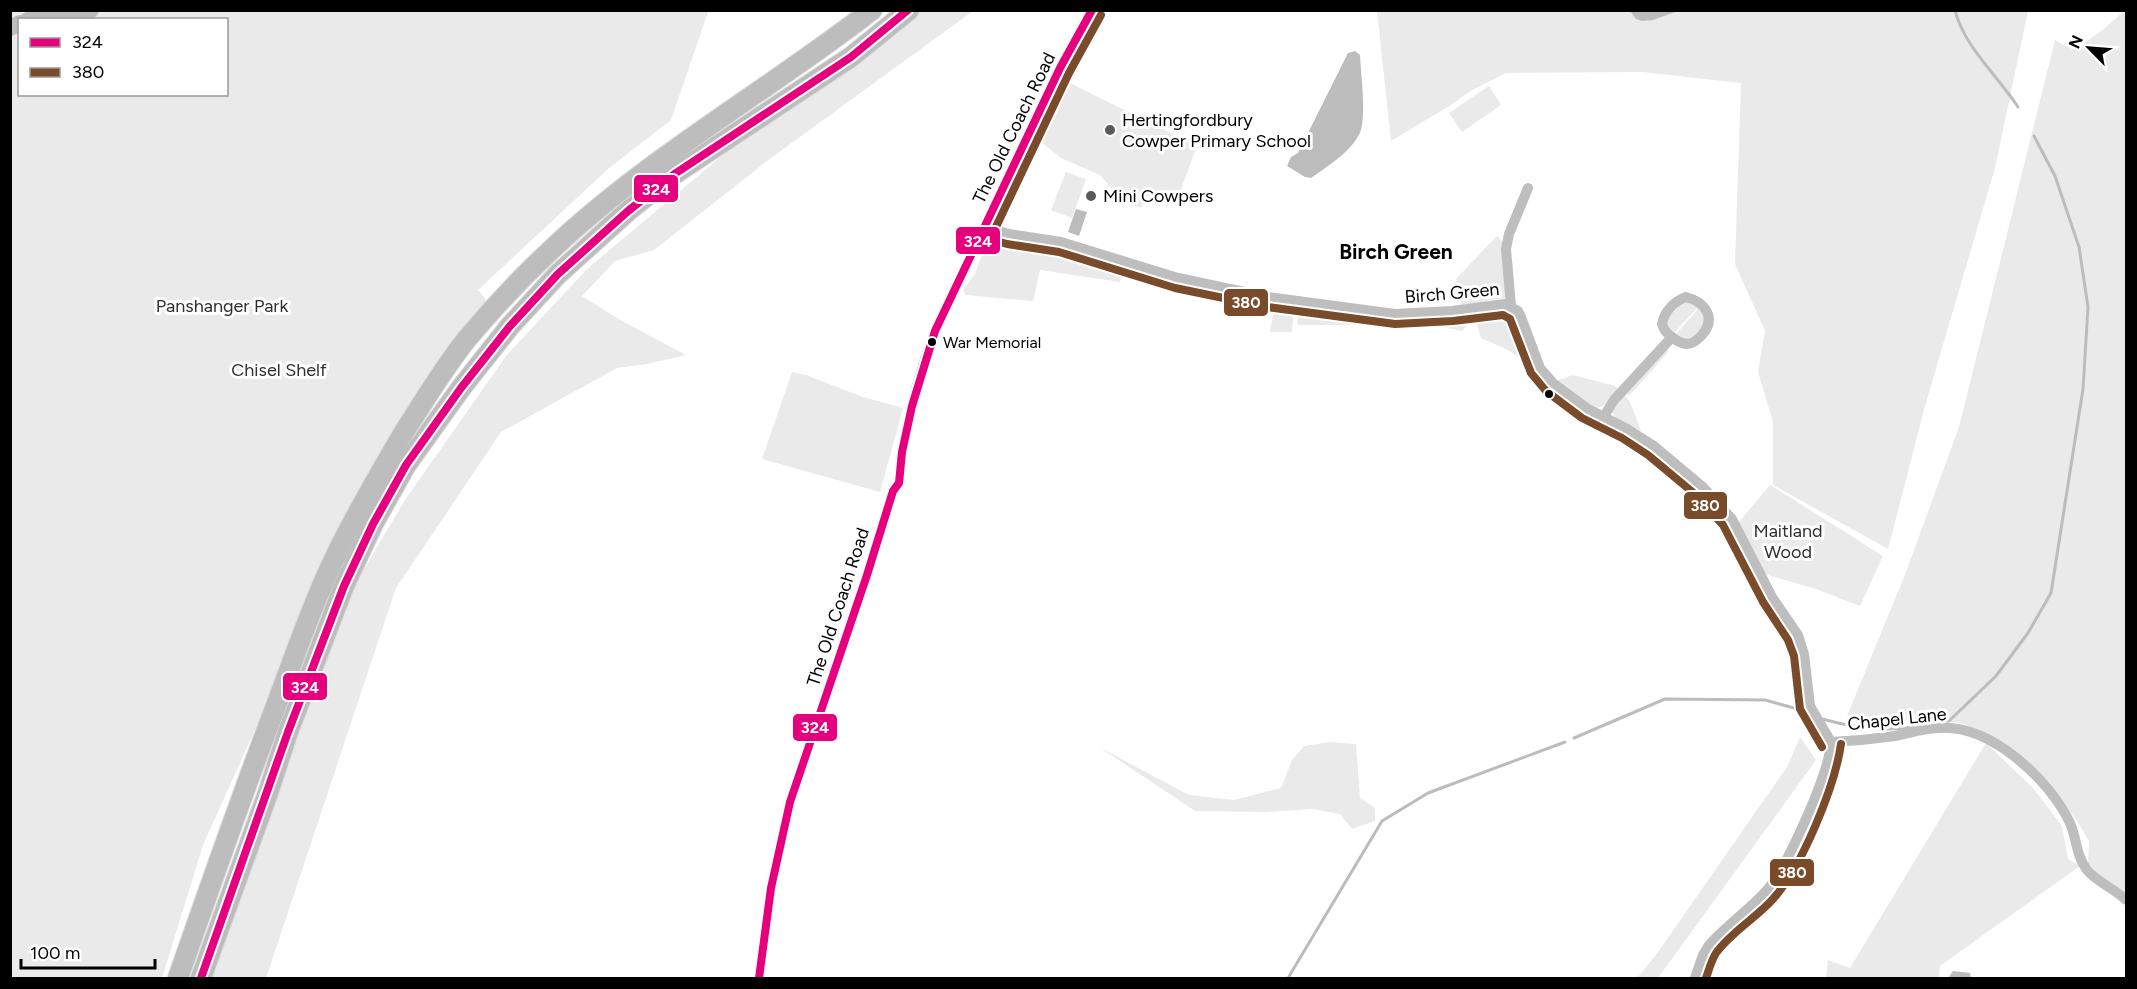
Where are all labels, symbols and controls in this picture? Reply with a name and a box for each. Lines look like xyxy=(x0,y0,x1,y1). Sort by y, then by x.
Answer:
legend xyxy=(18,18,228,96)
north arrow xyxy=(2059,18,2119,78)
text: 324 xyxy=(72,31,103,53)
text: N xyxy=(2065,32,2087,51)
street label: The Old Coach Road xyxy=(968,49,1060,207)
text: 380 xyxy=(72,61,104,83)
place label: Hertingfordbury Cowper Primary School xyxy=(1122,109,1311,152)
marker: Hertingfordbury Cowper Primary School xyxy=(1103,123,1117,137)
line badge: 324 xyxy=(633,174,679,203)
text: 324 xyxy=(642,180,670,199)
place label: Mini Cowpers xyxy=(1103,185,1213,207)
marker: Mini Cowpers xyxy=(1084,189,1098,203)
line badge: 324 xyxy=(955,226,1001,255)
text: 324 xyxy=(964,232,992,251)
district label: Birch Green xyxy=(1339,239,1453,264)
street label: Birch Green xyxy=(1404,278,1500,308)
line badge: 380 xyxy=(1223,288,1269,317)
text: 380 xyxy=(1231,293,1261,312)
park label: Panshanger Park xyxy=(156,295,288,317)
place label: War Memorial xyxy=(943,333,1041,352)
marker: War Memorial xyxy=(926,336,938,348)
park label: Chisel Shelf xyxy=(231,359,327,381)
unlabelled marker xyxy=(1543,388,1555,400)
line badge: 380 xyxy=(1683,491,1728,520)
text: 380 xyxy=(1690,496,1720,515)
park label: Maitland Wood xyxy=(1753,520,1823,563)
street label: The Old Coach Road xyxy=(802,525,874,689)
line badge: 324 xyxy=(282,672,328,701)
text: 324 xyxy=(291,678,319,697)
street label: Chapel Lane xyxy=(1846,703,1948,735)
line badge: 324 xyxy=(792,713,838,742)
text: 324 xyxy=(801,718,829,737)
line badge: 380 xyxy=(1769,858,1815,887)
text: 380 xyxy=(1777,863,1807,882)
scale bar xyxy=(21,932,154,970)
text: 100 m xyxy=(30,942,80,964)

